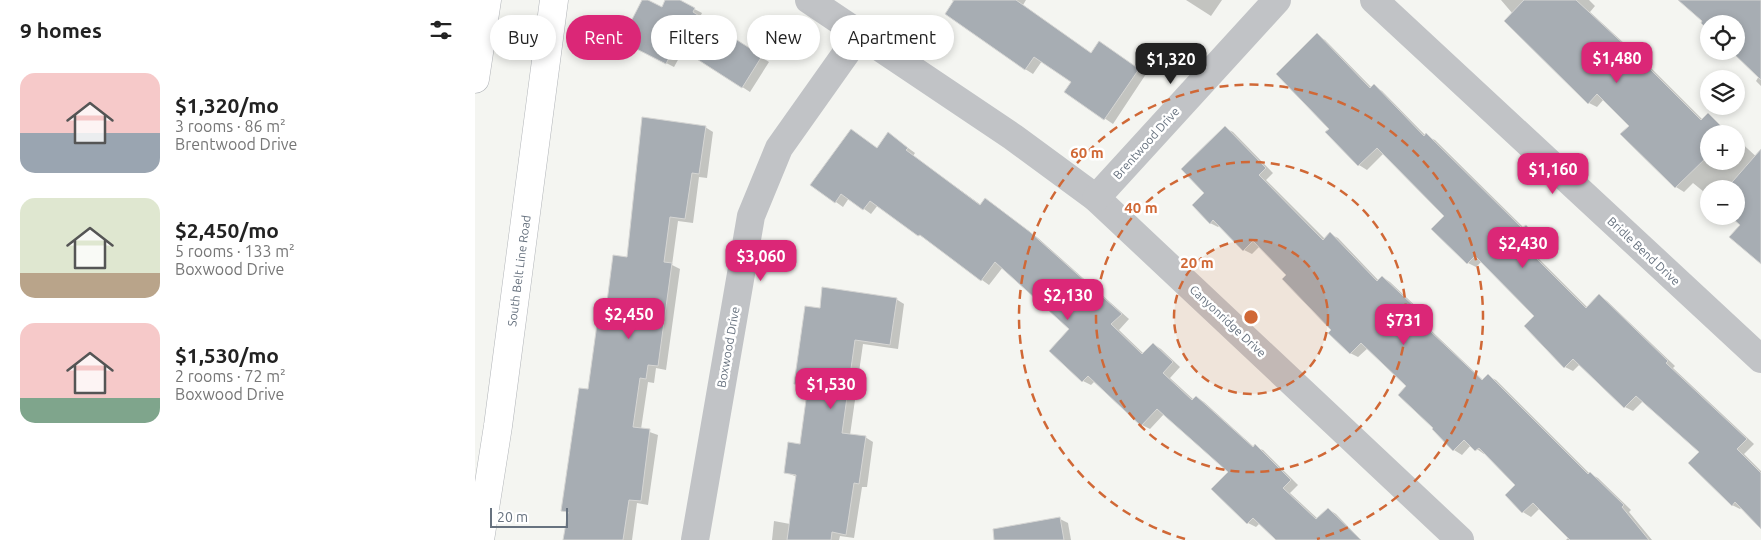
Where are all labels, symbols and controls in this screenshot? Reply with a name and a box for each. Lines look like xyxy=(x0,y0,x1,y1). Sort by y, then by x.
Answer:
chip: Buy xyxy=(490,15,556,60)
chip: Rent xyxy=(566,15,641,60)
chip: Filters xyxy=(651,15,737,60)
chip: New xyxy=(747,15,820,60)
chip: Apartment xyxy=(830,15,954,60)
map controls xyxy=(1700,15,1745,225)
button: locate xyxy=(1700,15,1745,60)
icon: filters xyxy=(427,16,455,44)
text: 9 homes xyxy=(20,18,102,42)
pin: $1,320 xyxy=(1130,42,1212,85)
pin: $1,480 xyxy=(1576,42,1658,84)
text: $1,480 xyxy=(1592,49,1642,67)
text: $1,320 xyxy=(1146,50,1196,68)
button: layers xyxy=(1700,70,1745,115)
icon: home xyxy=(60,93,120,153)
text: $1,320/mo xyxy=(175,93,279,117)
street label: Brentwood Drive xyxy=(1110,105,1182,181)
text: 3 rooms · 86 m² xyxy=(175,117,286,135)
button: + xyxy=(1700,125,1745,170)
text: Brentwood Drive xyxy=(175,135,297,153)
text: 60 m xyxy=(1070,144,1104,161)
pin: $1,160 xyxy=(1512,152,1594,195)
text: $1,160 xyxy=(1528,160,1578,178)
button: − xyxy=(1700,180,1745,225)
text: 40 m xyxy=(1124,199,1158,216)
street label: South Belt Line Road xyxy=(505,214,532,327)
street label: Bridle Bend Drive xyxy=(1605,214,1683,288)
icon: home xyxy=(60,218,120,278)
text: $2,450/mo xyxy=(175,218,279,242)
pin: $2,430 xyxy=(1482,226,1564,269)
text: $2,430 xyxy=(1498,234,1548,252)
pin: $3,060 xyxy=(720,240,802,282)
text: 5 rooms · 133 m² xyxy=(175,242,295,260)
text: $3,060 xyxy=(736,247,786,265)
text: 20 m xyxy=(1180,254,1214,271)
text: Boxwood Drive xyxy=(175,260,284,278)
pin: $2,130 xyxy=(1027,278,1109,321)
street label: Canyonridge Drive xyxy=(1187,282,1269,360)
text: $2,130 xyxy=(1043,286,1093,304)
pin: $2,450 xyxy=(588,298,670,340)
pin: $731 xyxy=(1374,304,1434,346)
text: $2,450 xyxy=(604,305,654,323)
street label: Boxwood Drive xyxy=(714,305,742,389)
centre of rings xyxy=(1242,308,1260,326)
text: $731 xyxy=(1386,311,1422,329)
icon: home xyxy=(60,343,120,403)
text: $1,530/mo xyxy=(175,343,279,367)
text: 2 rooms · 72 m² xyxy=(175,367,286,385)
pin: $1,530 xyxy=(790,368,872,410)
text: $1,530 xyxy=(806,375,856,393)
text: Boxwood Drive xyxy=(175,385,284,403)
scale bar xyxy=(490,505,567,528)
text: 20 m xyxy=(497,509,528,525)

